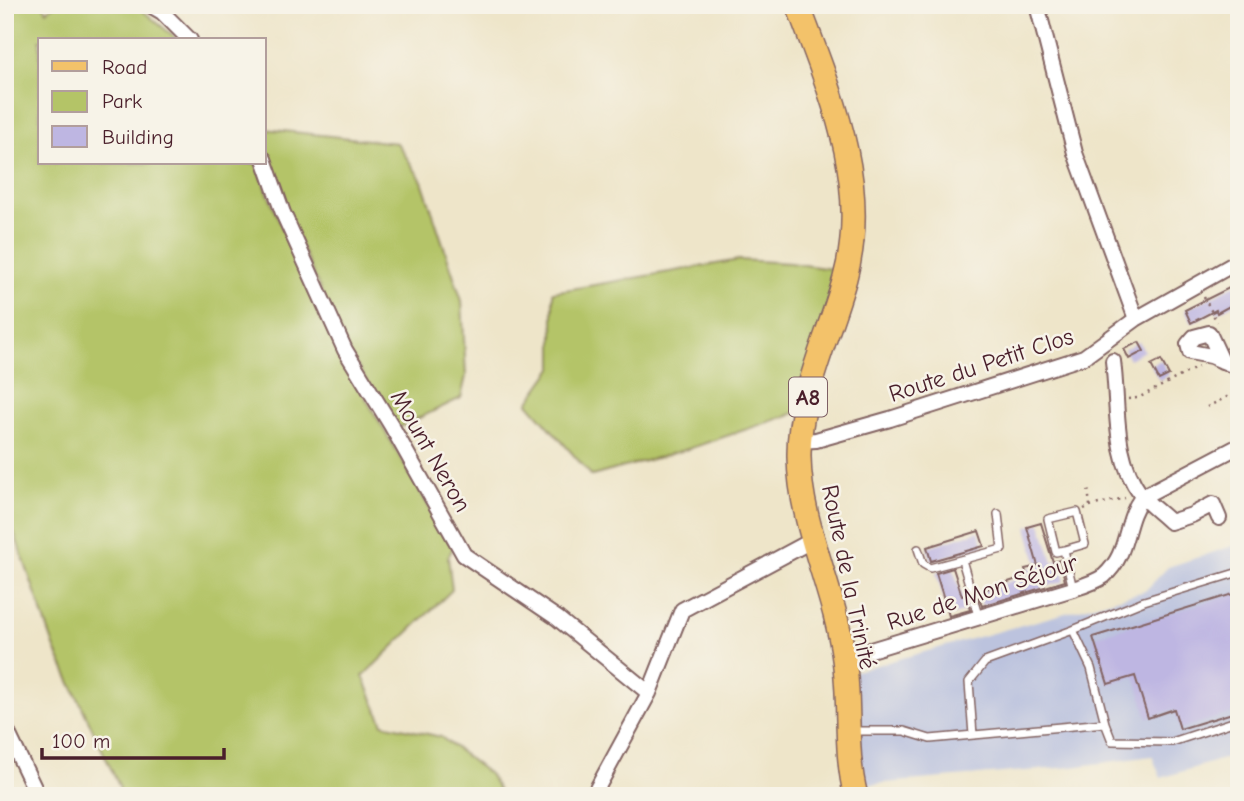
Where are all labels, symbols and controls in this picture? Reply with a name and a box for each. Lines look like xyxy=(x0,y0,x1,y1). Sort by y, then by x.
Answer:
legend xyxy=(38,38,266,164)
text: Road xyxy=(102,55,147,79)
text: Park xyxy=(102,89,142,113)
text: Building xyxy=(102,125,174,149)
street label: Route du Petit Clos xyxy=(885,322,1077,408)
road number: A8 xyxy=(789,378,827,416)
street label: Mount Neron xyxy=(385,385,477,517)
street label: Route de la Trinité xyxy=(816,482,882,672)
street label: Rue de Mon Séjour xyxy=(883,548,1081,636)
scale bar xyxy=(42,717,224,761)
text: 100 m xyxy=(52,729,110,753)

